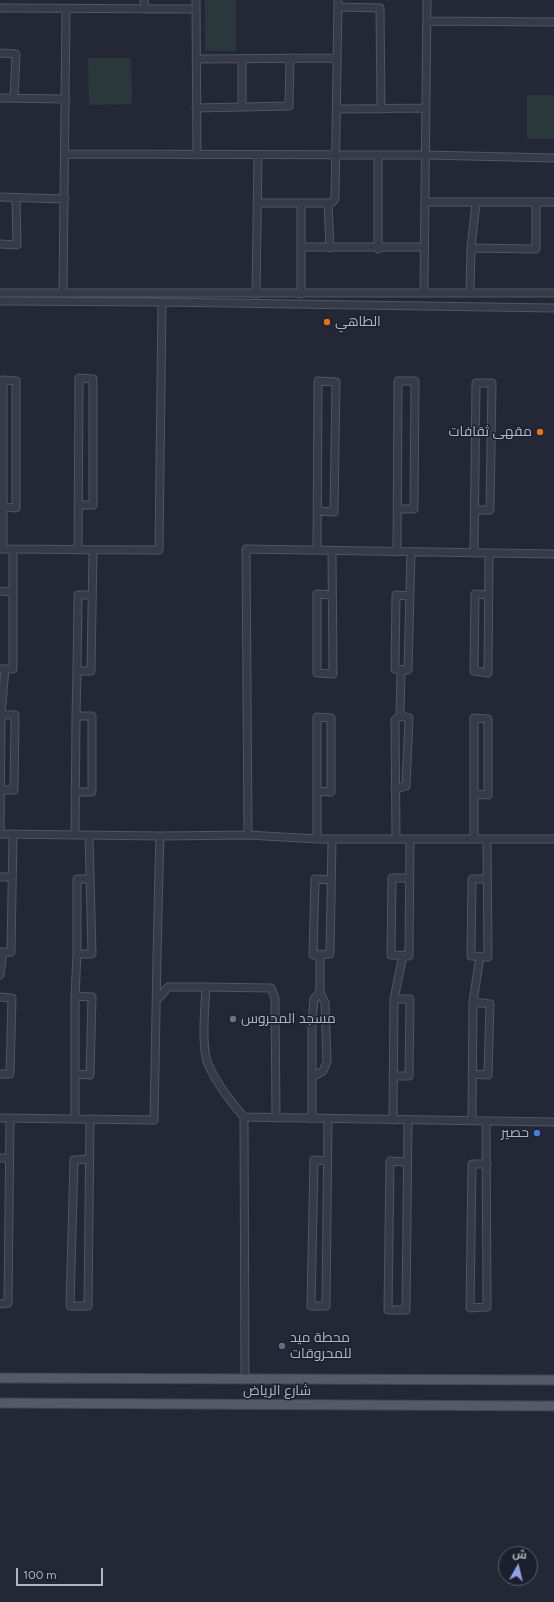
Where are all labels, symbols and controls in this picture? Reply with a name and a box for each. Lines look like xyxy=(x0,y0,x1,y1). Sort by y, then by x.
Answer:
place label: الطاهي xyxy=(335,314,381,330)
marker: الطاهي xyxy=(322,317,332,327)
place label: مقهى ثقافات xyxy=(448,424,532,440)
marker: مقهى ثقافات xyxy=(535,427,545,437)
place label: مسجد المحروس xyxy=(241,1011,336,1027)
marker: مسجد المحروس xyxy=(228,1014,238,1024)
place label: حصير xyxy=(501,1125,529,1141)
marker: حصير xyxy=(532,1128,542,1138)
place label: محطة ميد للمحروقات xyxy=(290,1330,352,1362)
marker: محطة ميد للمحروقات xyxy=(277,1341,287,1351)
street label: شارع الرياض xyxy=(243,1383,311,1399)
north arrow xyxy=(498,1546,538,1586)
text: ش xyxy=(512,1547,527,1562)
scale bar xyxy=(18,1560,105,1586)
text: 100 m xyxy=(23,1568,57,1582)

